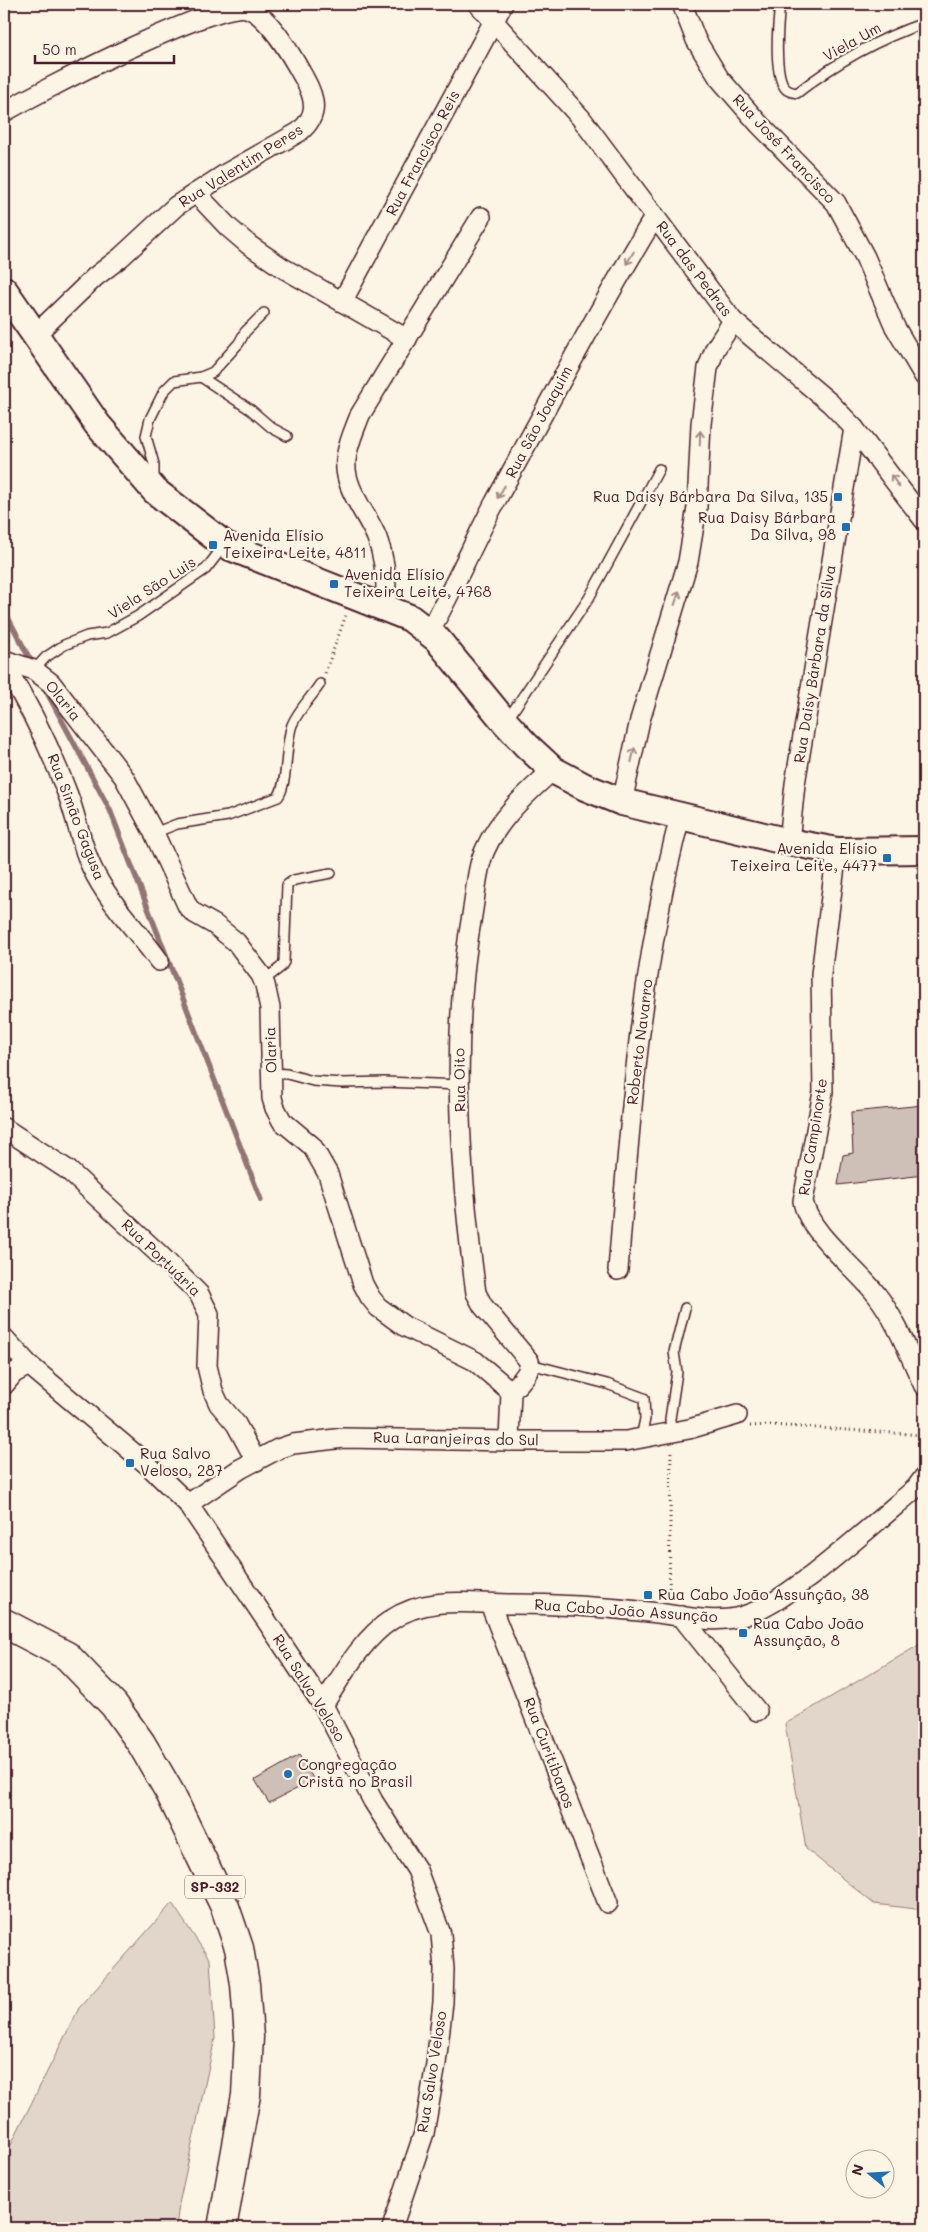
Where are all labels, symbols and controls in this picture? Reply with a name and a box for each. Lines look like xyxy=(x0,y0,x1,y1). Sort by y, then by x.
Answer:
street label: Viela Um xyxy=(819,17,884,65)
scale bar xyxy=(35,32,174,64)
text: 50 m xyxy=(42,39,77,59)
street label: Rua Francisco Reis xyxy=(381,86,464,219)
street label: Rua José Francisco xyxy=(729,89,841,207)
street label: Rua Valentim Peres xyxy=(175,119,306,211)
street label: Rua das Pedras xyxy=(652,216,737,320)
one-way arrow xyxy=(624,250,634,264)
street label: Rua São Joaquim xyxy=(500,362,576,481)
one-way arrow xyxy=(696,431,705,447)
one-way arrow xyxy=(890,475,901,488)
one-way arrow xyxy=(496,484,505,499)
place label: Rua Daisy Bárbara Da Silva, 135 xyxy=(593,486,828,506)
marker: Rua Daisy Bárbara Da Silva, 135 xyxy=(832,491,844,503)
place label: Rua Daisy Bárbara Da Silva, 98 xyxy=(698,507,836,544)
marker: Rua Daisy Bárbara Da Silva, 98 xyxy=(840,521,852,533)
place label: Avenida Elísio Teixeira Leite, 4811 xyxy=(223,525,367,562)
marker: Avenida Elísio Teixeira Leite, 4811 xyxy=(207,539,219,551)
street label: Viela São Luis xyxy=(104,551,199,623)
street label: Rua Daisy Bárbara da Silva xyxy=(788,563,840,764)
place label: Avenida Elísio Teixeira Leite, 4768 xyxy=(344,564,492,601)
marker: Avenida Elísio Teixeira Leite, 4768 xyxy=(328,578,340,590)
one-way arrow xyxy=(672,590,682,606)
street label: Olaria xyxy=(41,676,86,725)
one-way arrow xyxy=(629,747,638,763)
street label: Rua Simão Gagusa xyxy=(44,751,110,883)
place label: Avenida Elísio Teixeira Leite, 4477 xyxy=(730,838,877,875)
marker: Avenida Elísio Teixeira Leite, 4477 xyxy=(881,852,893,864)
street label: Roberto Navarro xyxy=(621,978,657,1106)
street label: Olaria xyxy=(259,1026,281,1074)
street label: Rua Oito xyxy=(448,1048,470,1112)
street label: Rua Campinorte xyxy=(793,1077,831,1197)
street label: Rua Portuária xyxy=(118,1214,206,1300)
street label: Rua Laranjeiras do Sul xyxy=(373,1427,539,1449)
place label: Rua Salvo Veloso, 287 xyxy=(140,1443,223,1480)
marker: Rua Salvo Veloso, 287 xyxy=(124,1457,136,1469)
place label: Rua Cabo João Assunção, 38 xyxy=(658,1584,869,1604)
marker: Rua Cabo João Assunção, 38 xyxy=(642,1589,654,1601)
street label: Rua Cabo João Assunção xyxy=(534,1594,719,1626)
place label: Rua Cabo João Assunção, 8 xyxy=(753,1613,864,1650)
marker: Rua Cabo João Assunção, 8 xyxy=(737,1627,749,1639)
street label: Rua Salvo Veloso xyxy=(269,1630,351,1745)
street label: Rua Curitibanos xyxy=(520,1694,580,1811)
place label: Congregação Cristã no Brasil xyxy=(298,1754,413,1791)
marker: Congregação Cristã no Brasil xyxy=(282,1768,294,1780)
road number: SP-332 xyxy=(185,1875,245,1898)
street label: Rua Salvo Veloso xyxy=(412,2009,451,2134)
north arrow xyxy=(846,2150,896,2200)
text: N xyxy=(846,2162,868,2178)

